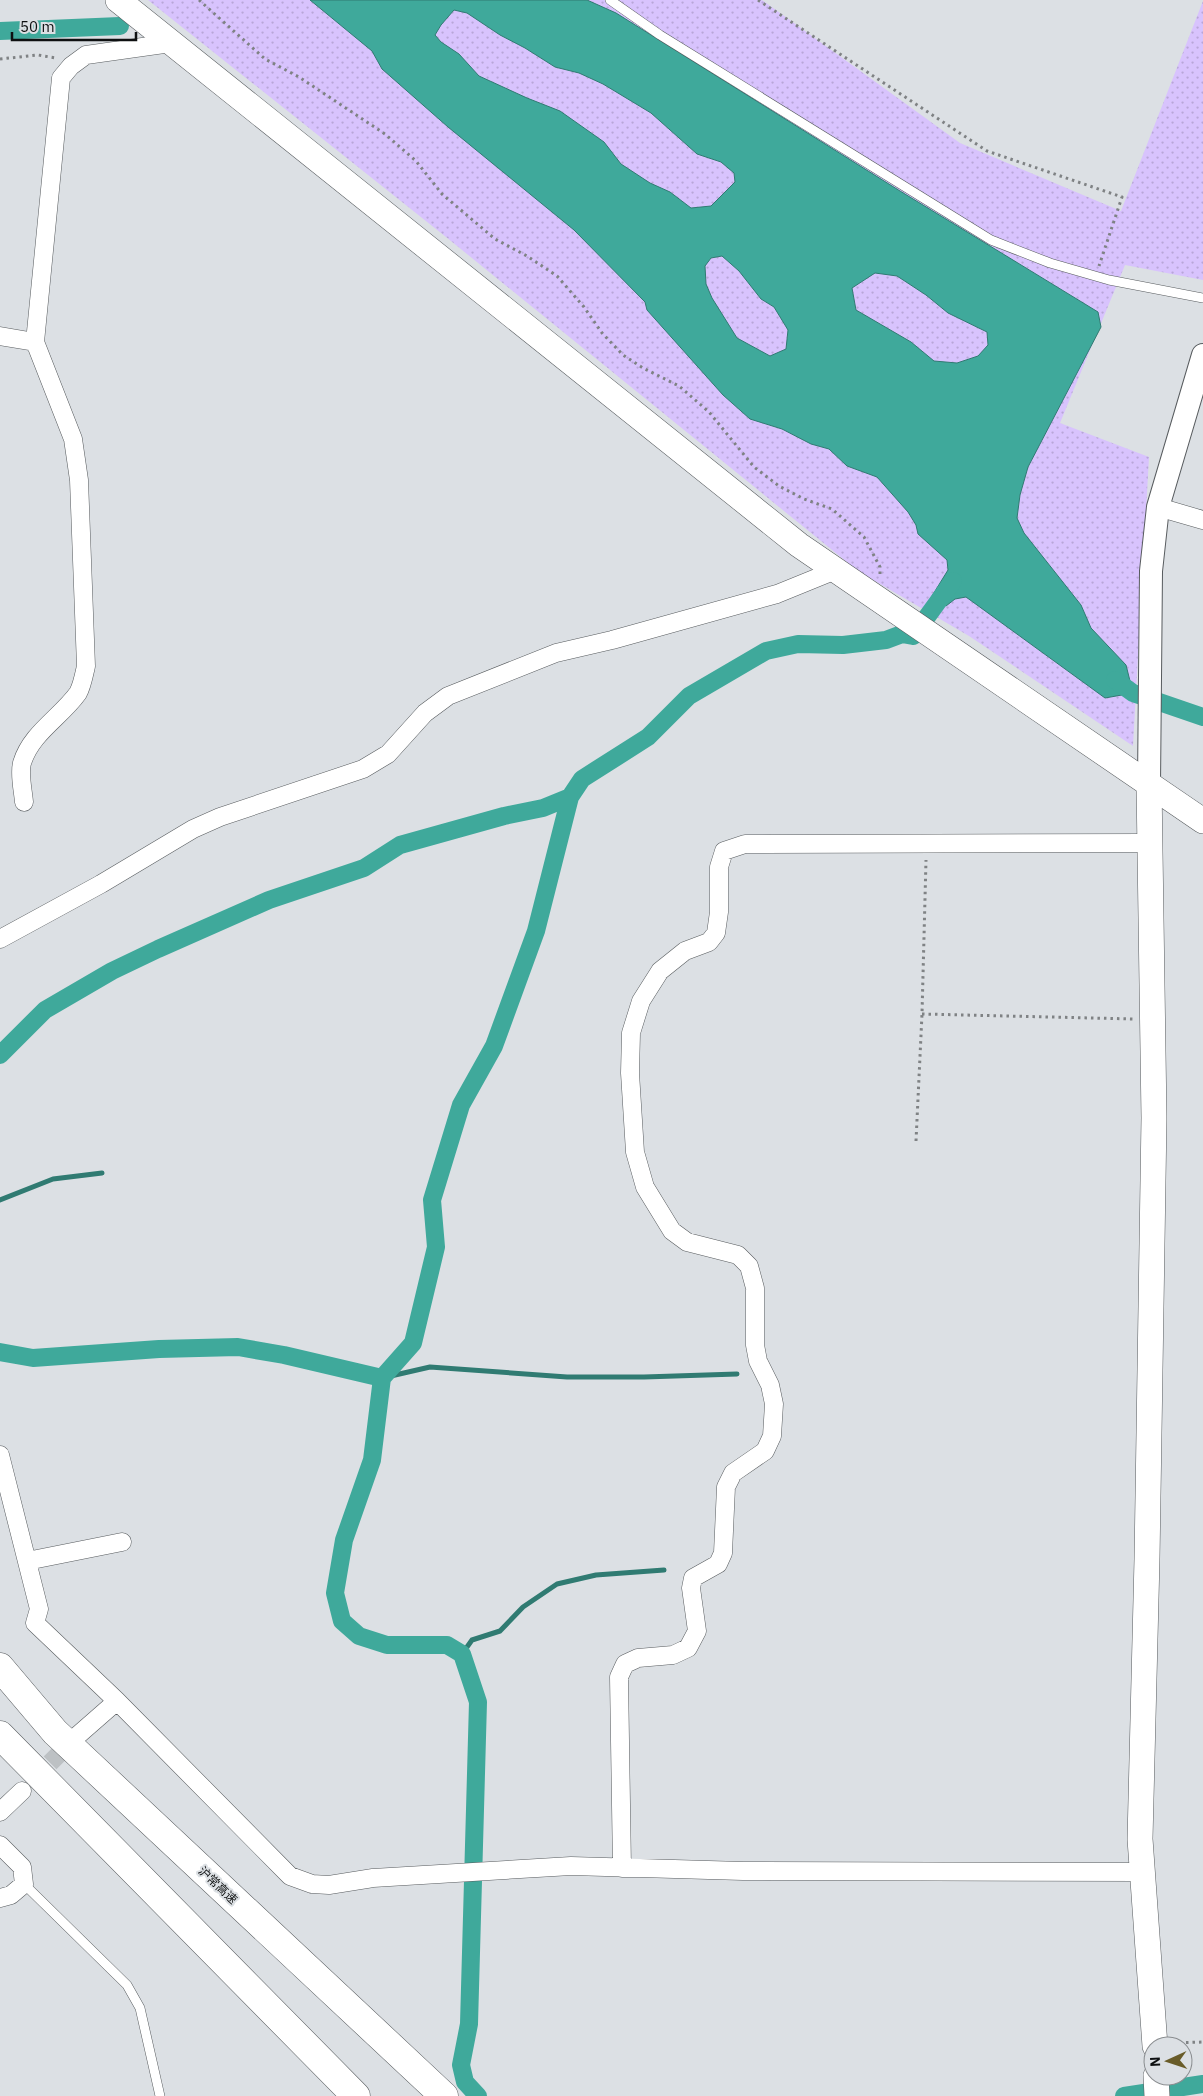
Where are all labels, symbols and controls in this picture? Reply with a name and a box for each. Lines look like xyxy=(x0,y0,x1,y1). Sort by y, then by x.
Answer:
scale bar xyxy=(12,10,136,42)
text: 50 m xyxy=(20,17,55,36)
street label: 沪常高速 xyxy=(195,1863,241,1907)
north arrow xyxy=(1143,2036,1193,2086)
text: N xyxy=(1146,2056,1164,2067)

